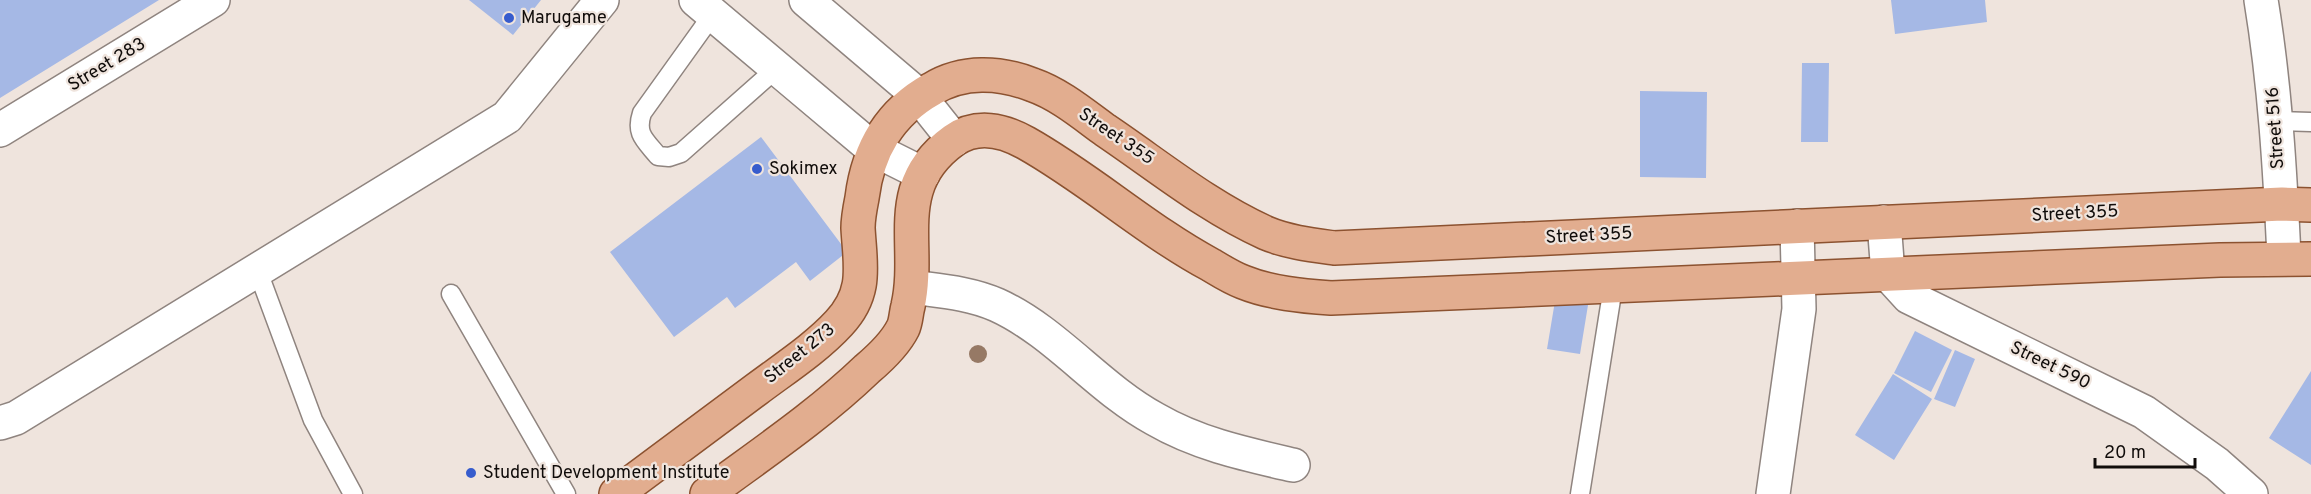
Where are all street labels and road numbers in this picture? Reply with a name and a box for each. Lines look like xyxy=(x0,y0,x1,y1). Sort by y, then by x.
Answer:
street label: Street 283 xyxy=(64,33,150,97)
street label: Street 516 xyxy=(2262,86,2290,170)
street label: Street 355 xyxy=(1074,103,1158,171)
street label: Street 355 xyxy=(2031,200,2119,228)
street label: Street 355 xyxy=(1545,222,1633,250)
street label: Street 273 xyxy=(760,318,840,390)
street label: Street 590 xyxy=(2006,337,2094,395)

